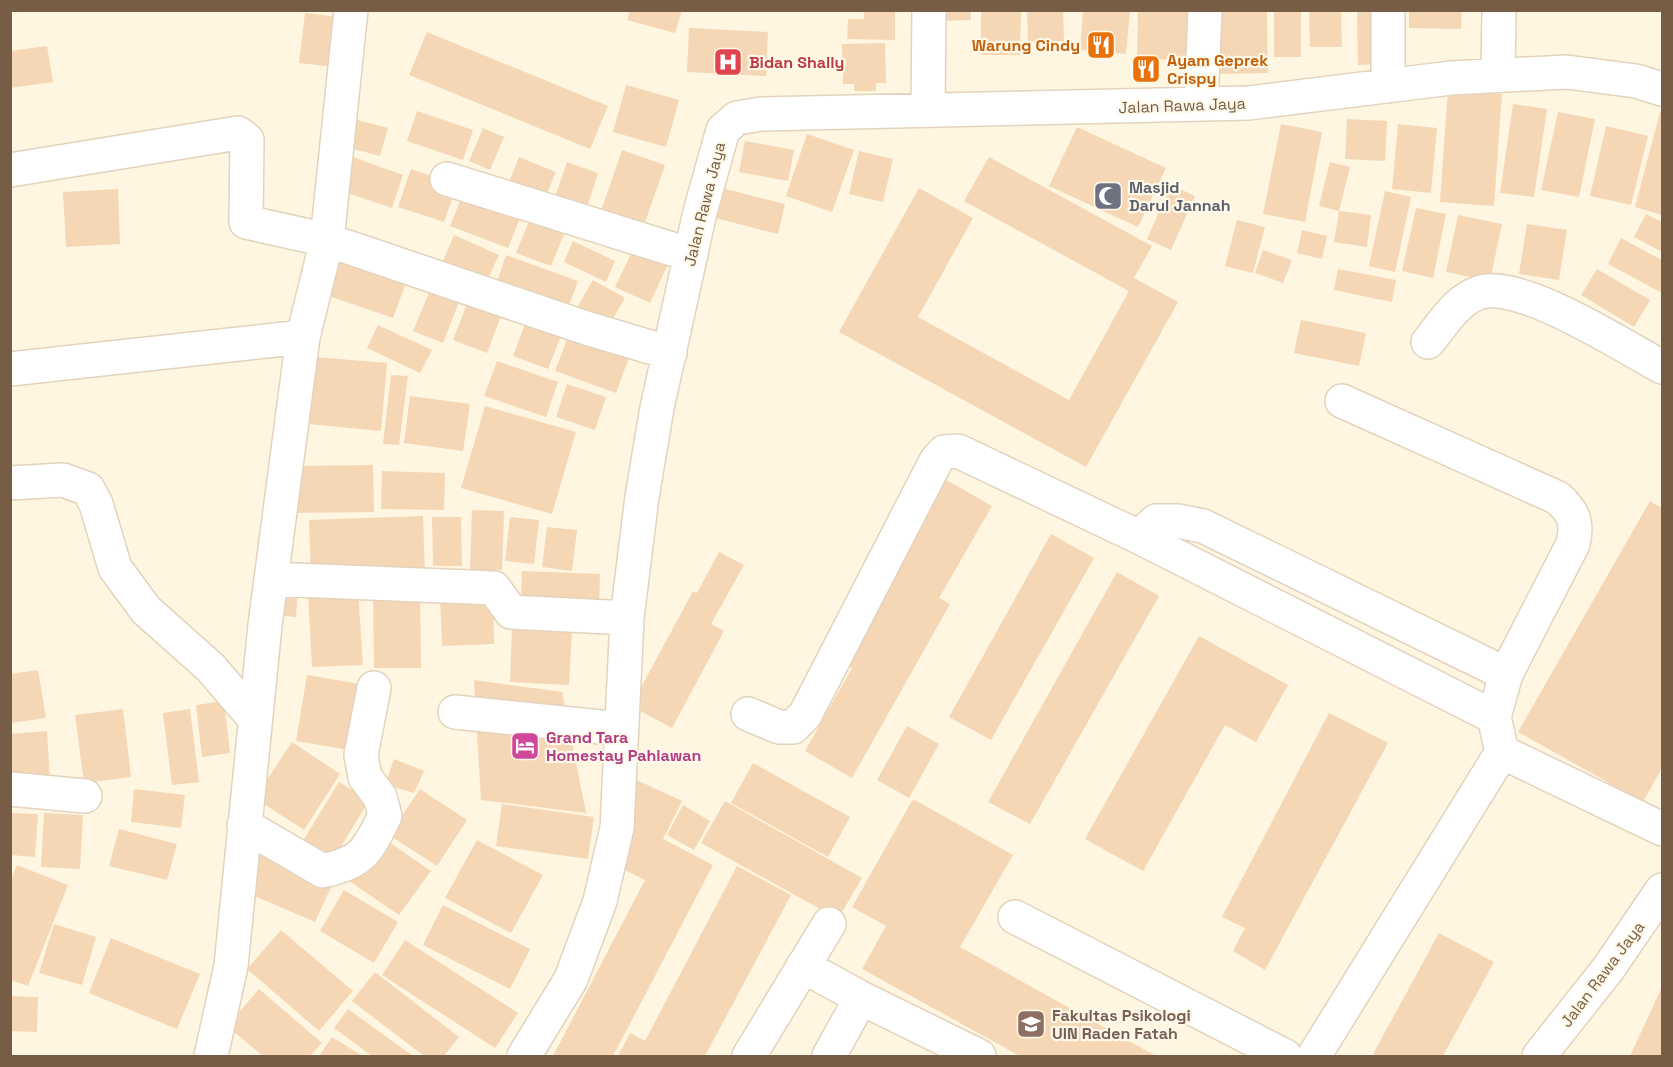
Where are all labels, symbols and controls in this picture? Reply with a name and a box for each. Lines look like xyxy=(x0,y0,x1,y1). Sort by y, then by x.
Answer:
restaurant icon: Warung Cindy xyxy=(1085,29,1117,61)
place label: Warung Cindy xyxy=(972,35,1080,56)
hospital icon: Bidan Shally xyxy=(712,46,744,78)
place label: Ayam Geprek Crispy xyxy=(1167,50,1268,89)
place label: Bidan Shally xyxy=(749,52,844,73)
restaurant icon: Ayam Geprek Crispy xyxy=(1130,53,1162,85)
street label: Jalan Rawa Jaya xyxy=(1118,93,1246,118)
street label: Jalan Rawa Jaya xyxy=(679,140,730,269)
place label: Masjid Darul Jannah xyxy=(1129,177,1231,216)
mosque icon: Masjid Darul Jannah xyxy=(1092,180,1124,212)
place label: Grand Tara Homestay Pahlawan xyxy=(546,727,701,766)
hotel icon: Grand Tara Homestay Pahlawan xyxy=(509,730,541,762)
street label: Jalan Rawa Jaya xyxy=(1556,917,1649,1032)
place label: Fakultas Psikologi UIN Raden Fatah xyxy=(1052,1005,1191,1044)
school or university icon: Fakultas Psikologi UIN Raden Fatah xyxy=(1015,1008,1047,1040)

